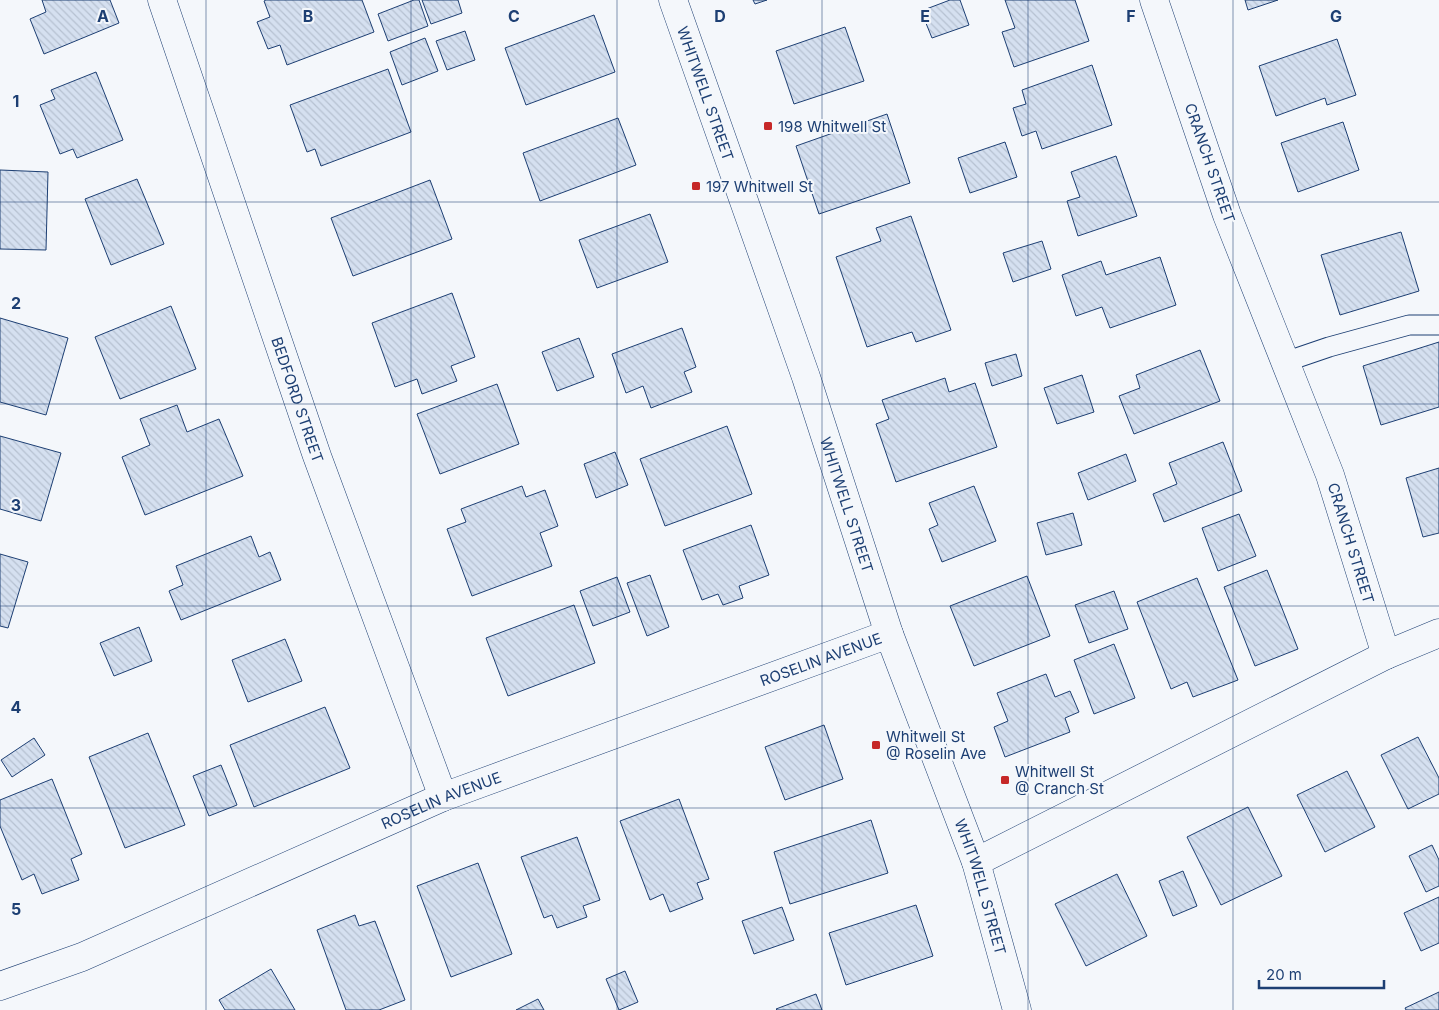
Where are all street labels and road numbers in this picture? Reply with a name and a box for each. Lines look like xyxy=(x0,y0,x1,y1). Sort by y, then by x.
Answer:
street label: WHITWELL STREET xyxy=(673,24,738,163)
street label: CRANCH STREET xyxy=(1181,101,1239,225)
street label: BEDFORD STREET xyxy=(268,334,328,465)
street label: WHITWELL STREET xyxy=(816,435,878,575)
street label: CRANCH STREET xyxy=(1324,480,1378,606)
street label: ROSELIN AVENUE xyxy=(757,628,884,690)
street label: ROSELIN AVENUE xyxy=(378,767,504,833)
street label: WHITWELL STREET xyxy=(951,816,1011,957)

